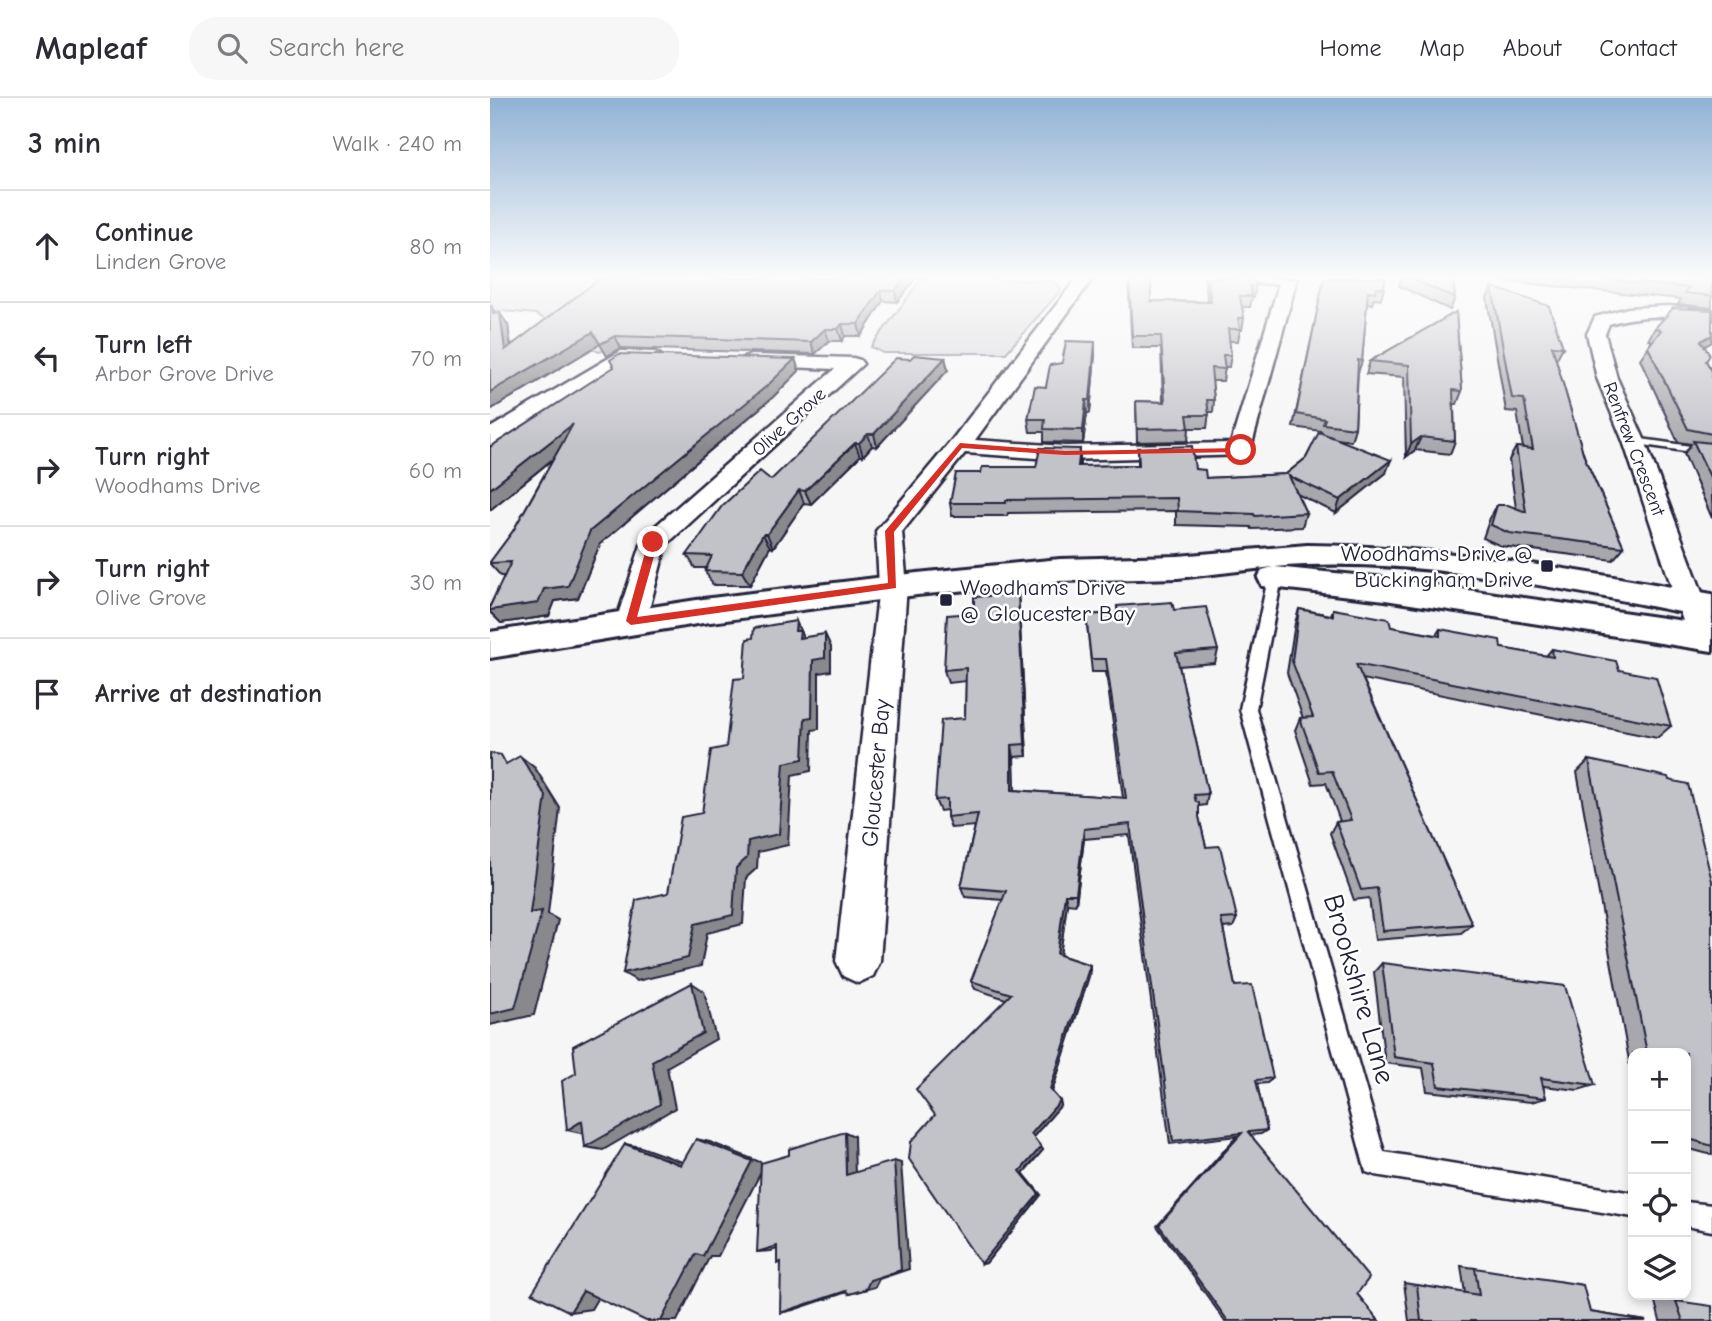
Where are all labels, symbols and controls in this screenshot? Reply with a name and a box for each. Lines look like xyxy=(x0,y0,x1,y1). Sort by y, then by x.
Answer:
search box xyxy=(189,17,679,80)
text: Mapleaf xyxy=(35,29,147,67)
icon: search xyxy=(213,29,251,67)
text: Search here xyxy=(269,33,404,63)
text: Home xyxy=(1320,34,1381,62)
text: Map xyxy=(1419,34,1465,62)
text: About xyxy=(1503,34,1561,62)
text: Contact xyxy=(1599,34,1677,62)
text: 3 min xyxy=(28,126,101,161)
text: Walk · 240 m xyxy=(332,130,462,157)
text: Continue xyxy=(95,218,193,248)
icon: ahead xyxy=(28,227,66,265)
text: 80 m xyxy=(409,233,462,260)
text: Linden Grove xyxy=(95,248,226,275)
text: Turn left xyxy=(95,330,192,360)
icon: left xyxy=(28,339,66,377)
text: 70 m xyxy=(410,345,462,372)
text: Arbor Grove Drive xyxy=(95,360,274,387)
street label: Renfrew Crescent xyxy=(1598,379,1670,520)
street label: Olive Grove xyxy=(748,383,830,461)
route start xyxy=(1225,434,1256,465)
text: Turn right xyxy=(95,442,209,472)
icon: right xyxy=(28,451,66,489)
text: 60 m xyxy=(409,457,462,484)
text: Woodhams Drive xyxy=(95,472,261,499)
route end xyxy=(637,526,668,557)
place label: Woodhams Drive @ Buckingham Drive xyxy=(1341,540,1533,593)
text: Turn right xyxy=(95,554,209,584)
marker: Woodhams Drive @ Buckingham Drive xyxy=(1539,558,1555,574)
icon: right xyxy=(28,563,66,601)
text: 30 m xyxy=(410,569,462,596)
place label: Woodhams Drive @ Gloucester Bay xyxy=(960,574,1136,627)
text: Olive Grove xyxy=(95,584,206,611)
marker: Woodhams Drive @ Gloucester Bay xyxy=(938,592,954,608)
icon: arrive xyxy=(28,675,66,713)
text: Arrive at destination xyxy=(95,679,322,709)
street label: Gloucester Bay xyxy=(856,697,896,848)
street label: Brookshire Lane xyxy=(1317,891,1401,1087)
map controls xyxy=(1628,1048,1691,1300)
button: + xyxy=(1628,1048,1691,1111)
button: − xyxy=(1628,1111,1691,1174)
button: locate xyxy=(1628,1174,1691,1237)
button: layers xyxy=(1628,1237,1691,1300)

